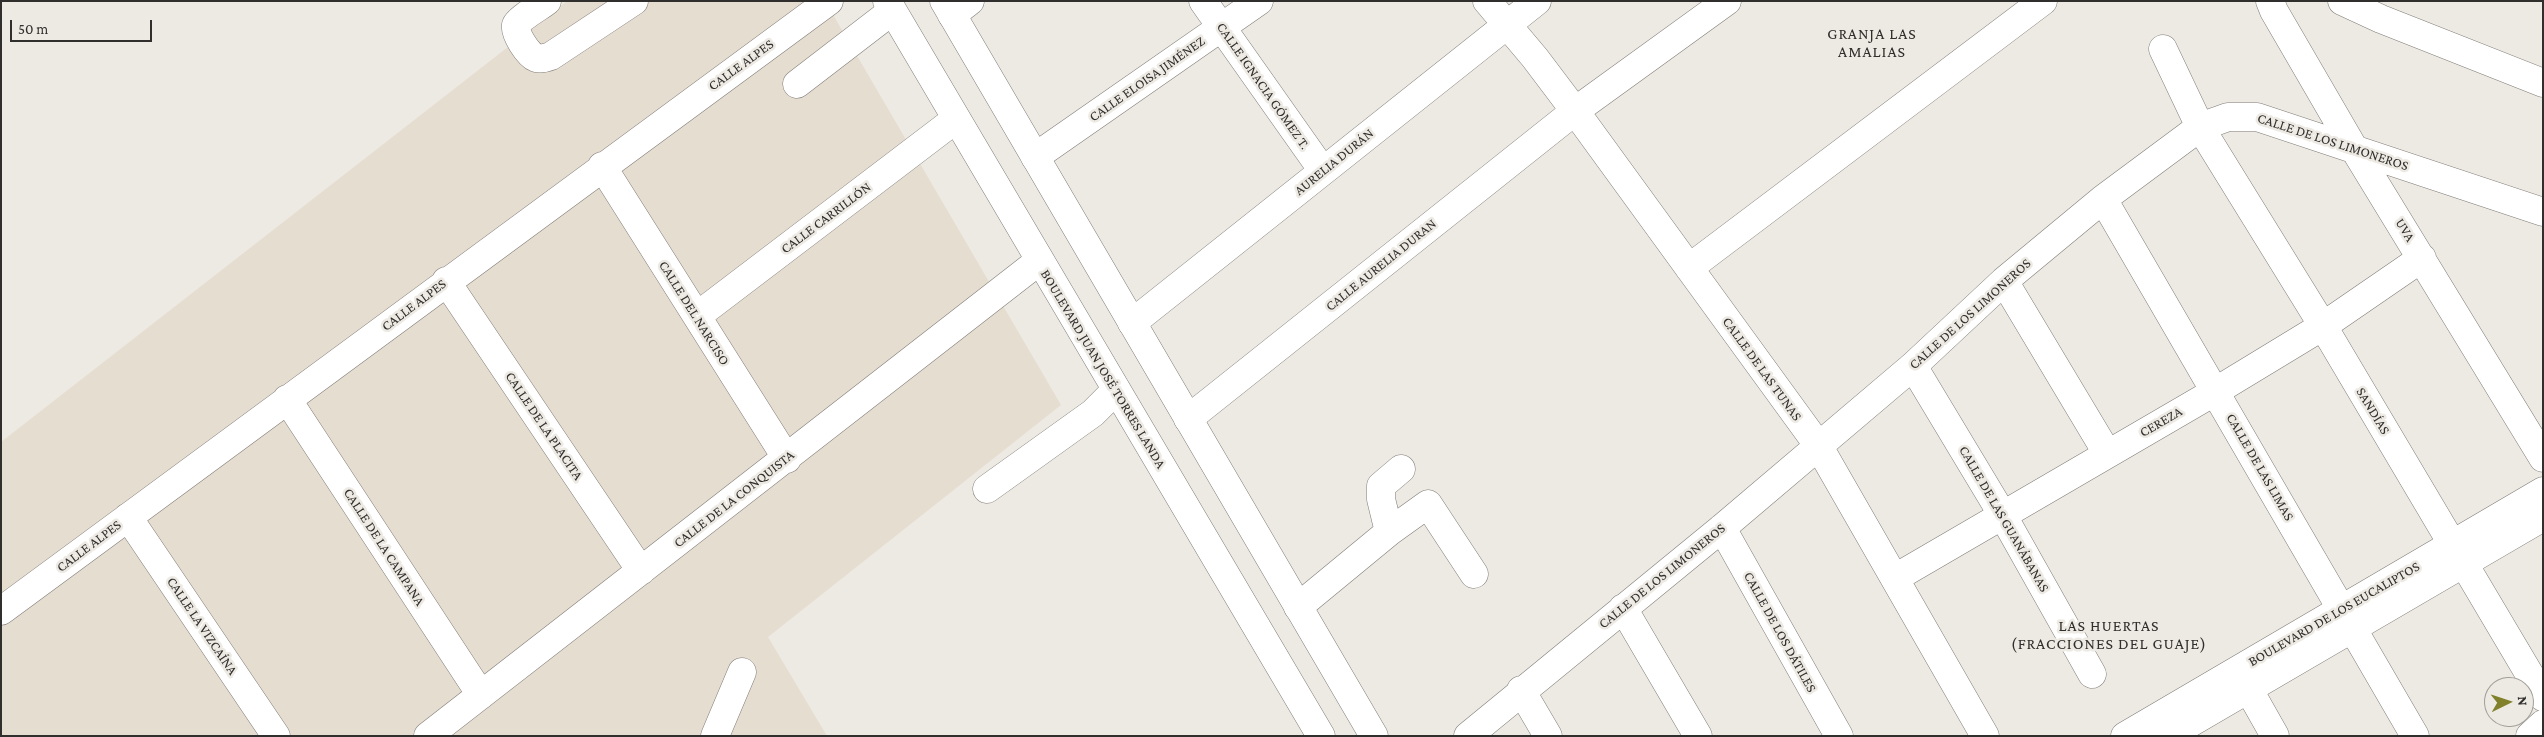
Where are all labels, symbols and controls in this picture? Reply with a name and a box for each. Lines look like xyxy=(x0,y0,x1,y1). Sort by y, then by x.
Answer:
scale bar xyxy=(12,10,155,42)
street label: CALLE IGNACIA GÓMEZ T. xyxy=(1213,19,1313,153)
text: 50 m xyxy=(18,21,48,37)
district label: GRANJA LAS AMALIAS xyxy=(1826,24,1918,62)
street label: CALLE ELOISA JIMÉNEZ xyxy=(1086,33,1208,125)
street label: CALLE ALPES xyxy=(705,36,777,94)
street label: CALLE DE LOS LIMONEROS xyxy=(2255,110,2411,174)
street label: AURELIA DURÁN xyxy=(1291,125,1377,199)
street label: CALLE CARRILLÓN xyxy=(778,179,874,257)
street label: CALLE AURELIA DURAN xyxy=(1322,215,1440,315)
street label: UVA xyxy=(2391,215,2419,245)
street label: CALLE DE LOS LIMONEROS xyxy=(1906,255,2034,373)
street label: CALLE DEL NARCISO xyxy=(655,258,733,368)
street label: BOULEVARD JUAN JOSÉ TORRES LANDA xyxy=(1037,266,1169,472)
street label: CALLE ALPES xyxy=(378,275,450,335)
street label: CALLE DE LAS TUNAS xyxy=(1719,314,1805,424)
street label: CALLE DE LA PLACITA xyxy=(502,369,586,483)
street label: SANDÍAS xyxy=(2352,385,2394,437)
street label: CEREZA xyxy=(2137,403,2185,441)
street label: CALLE DE LAS LIMAS xyxy=(2222,410,2298,524)
street label: CALLE DE LAS GUANÁBANAS xyxy=(1955,443,2053,595)
street label: CALLE DE LA CONQUISTA xyxy=(670,447,798,551)
street label: CALLE DE LA CAMPANA xyxy=(340,485,428,609)
street label: CALLE ALPES xyxy=(53,516,125,576)
street label: CALLE DE LOS LIMONEROS xyxy=(1595,520,1729,632)
street label: BOULEVARD DE LOS EUCALIPTOS xyxy=(2245,558,2423,670)
street label: CALLE DE LOS DÁTILES xyxy=(1740,569,1820,695)
street label: CALLE LA VIZCAÍNA xyxy=(163,574,241,678)
district label: LAS HUERTAS (FRACCIONES DEL GUAJE) xyxy=(2008,616,2210,654)
north arrow xyxy=(2484,677,2534,727)
text: N xyxy=(2515,696,2531,706)

